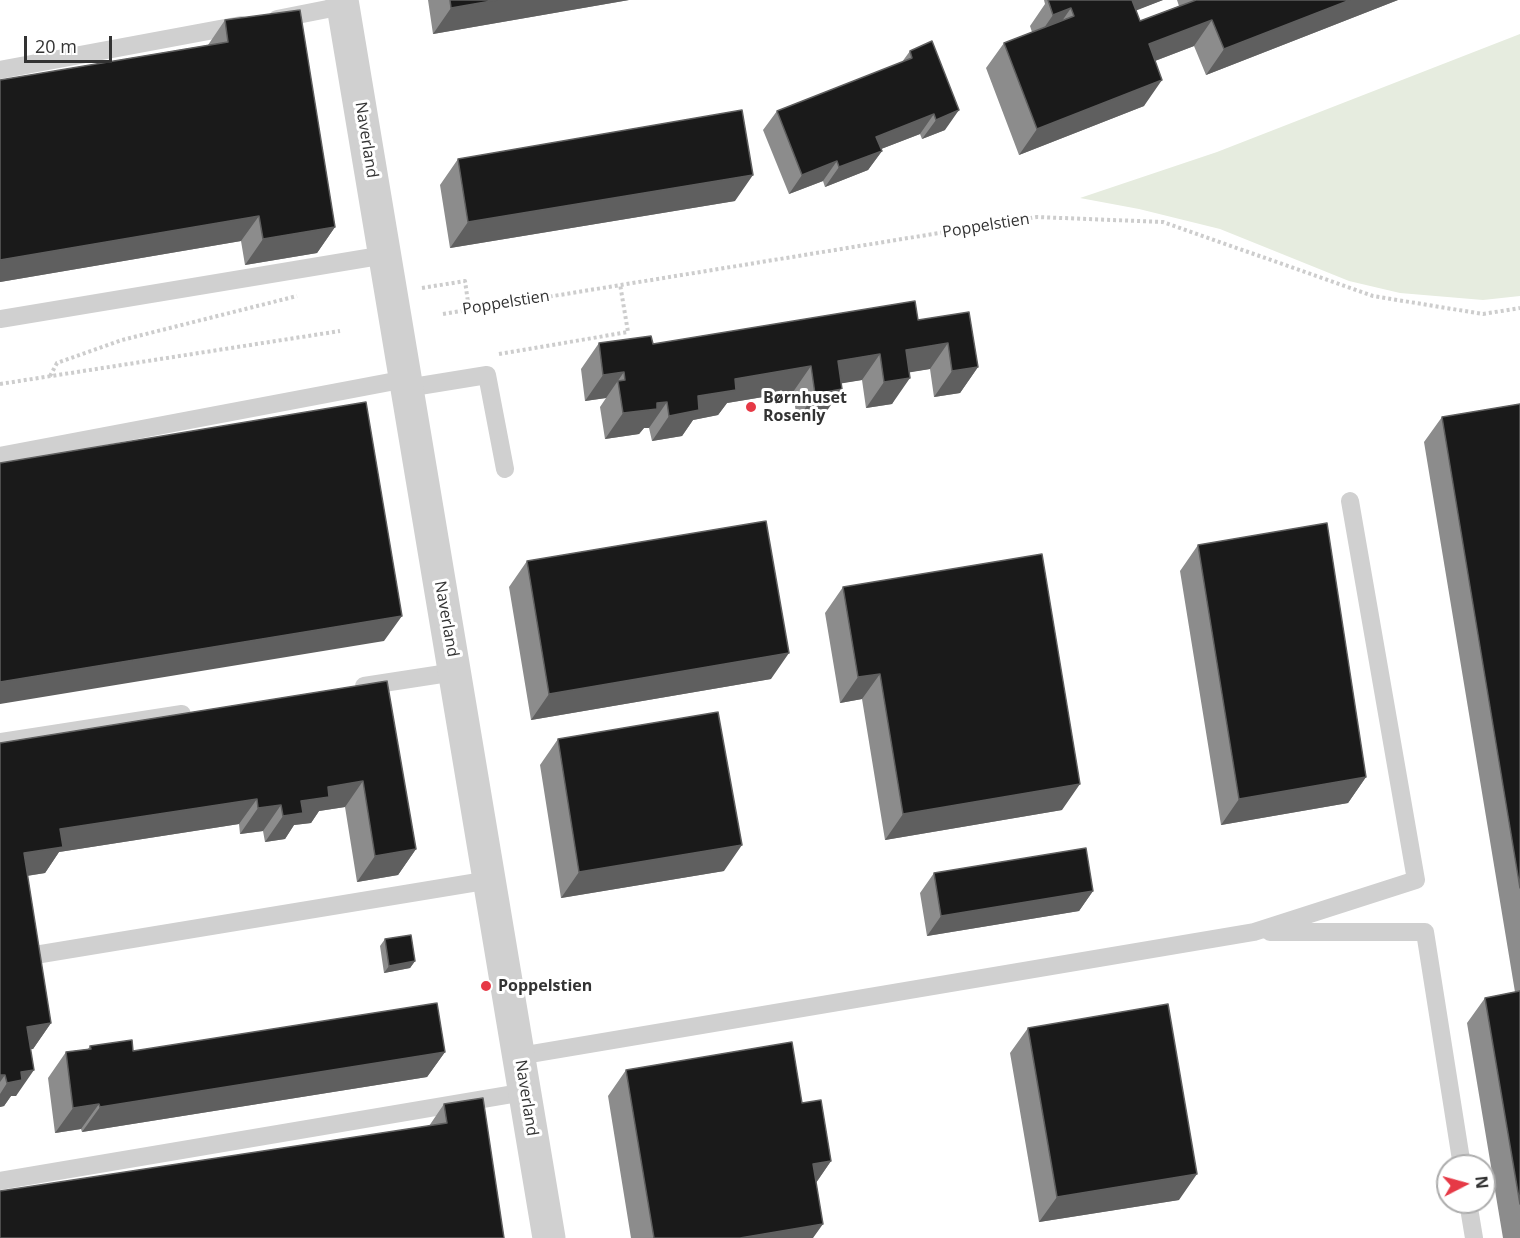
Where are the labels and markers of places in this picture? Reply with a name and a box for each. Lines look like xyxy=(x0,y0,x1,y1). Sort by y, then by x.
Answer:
place label: Børnhuset Rosenly xyxy=(763,388,847,426)
marker: Børnhuset Rosenly xyxy=(744,400,758,414)
place label: Poppelstien xyxy=(498,976,592,996)
marker: Poppelstien xyxy=(479,979,493,993)

